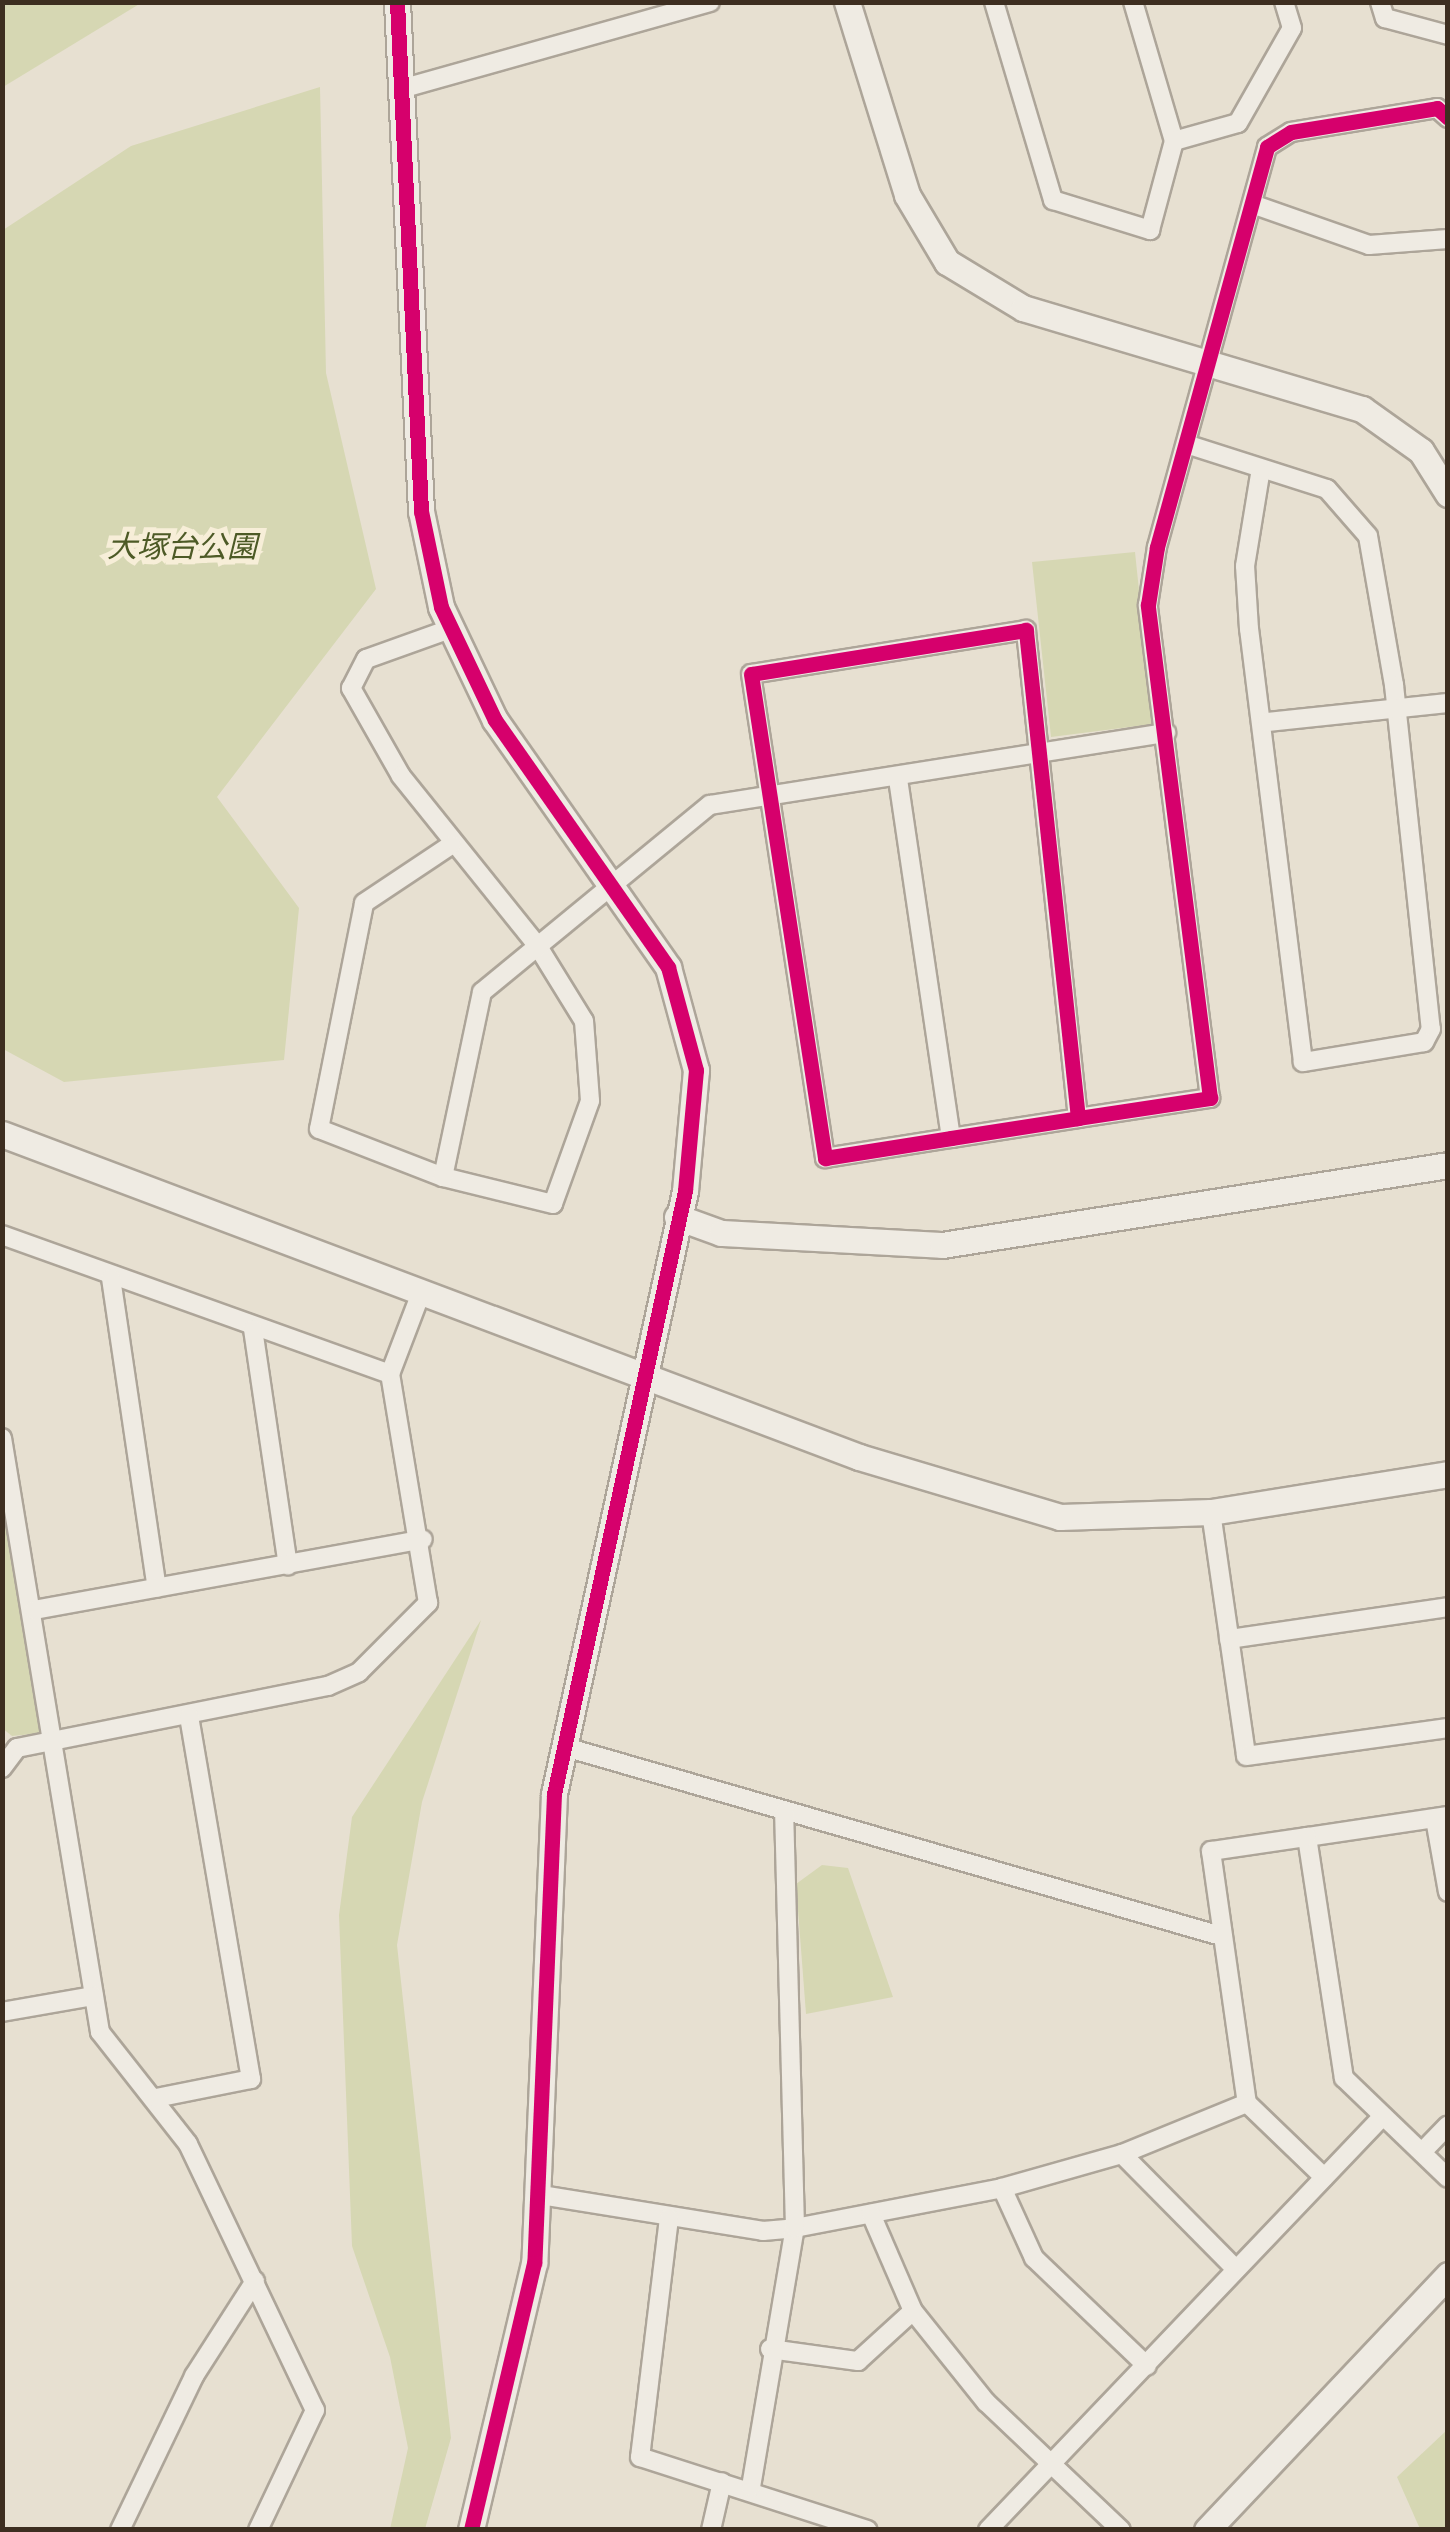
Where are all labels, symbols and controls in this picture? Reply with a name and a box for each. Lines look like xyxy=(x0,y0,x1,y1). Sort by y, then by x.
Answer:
park label: 大塚台公園 xyxy=(107,528,257,564)

